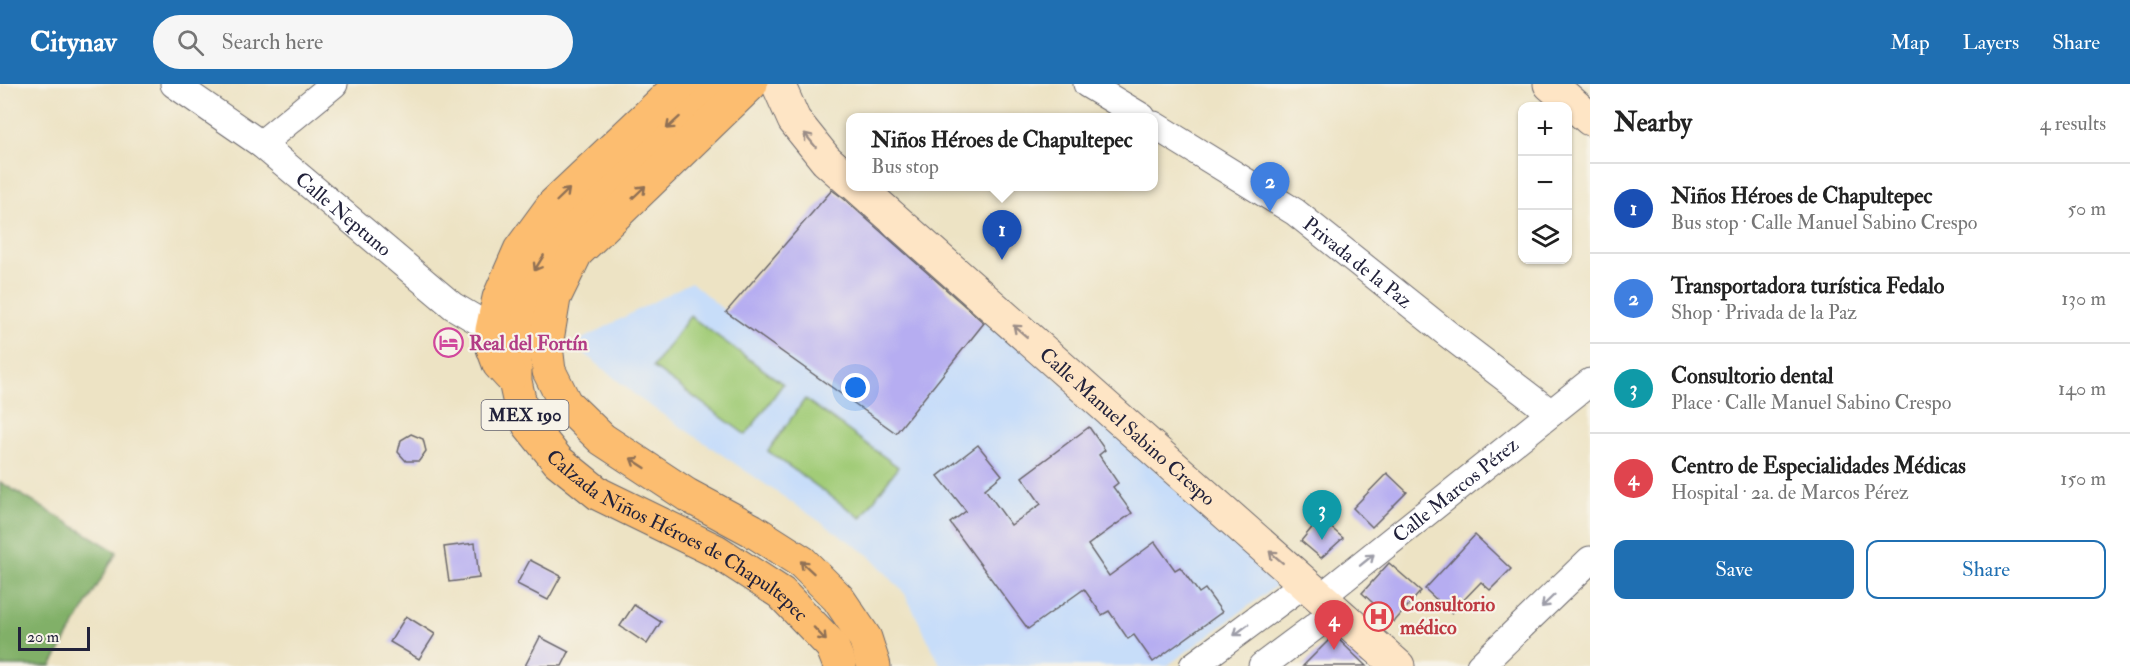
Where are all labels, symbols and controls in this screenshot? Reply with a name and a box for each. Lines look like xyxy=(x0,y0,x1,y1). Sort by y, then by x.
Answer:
search box xyxy=(153,15,573,69)
text: Citynav xyxy=(30,25,117,60)
icon: search xyxy=(174,26,207,59)
text: Search here xyxy=(222,28,323,56)
text: Map xyxy=(1890,29,1930,56)
text: Layers xyxy=(1963,29,2019,56)
text: Share xyxy=(2052,29,2100,56)
map controls xyxy=(1518,102,1572,264)
button: + xyxy=(1518,102,1572,156)
text: Nearby xyxy=(1614,107,1692,139)
text: 4 results xyxy=(2040,111,2106,136)
popup xyxy=(846,113,1158,191)
one-way arrow xyxy=(666,116,681,130)
text: Niños Héroes de Chapultepec xyxy=(871,126,1133,154)
one-way arrow xyxy=(803,132,816,148)
text: Bus stop xyxy=(871,154,939,179)
button: − xyxy=(1518,156,1572,210)
pin: 2 xyxy=(1250,162,1290,212)
street label: Calle Neptuno xyxy=(290,167,397,262)
text: Niños Héroes de Chapultepec xyxy=(1671,182,1932,210)
one-way arrow xyxy=(631,184,646,199)
one-way arrow xyxy=(556,188,571,202)
text: 1 xyxy=(1630,196,1637,221)
text: 50 m xyxy=(2067,196,2106,221)
pin: 1 xyxy=(982,210,1022,260)
button: layers xyxy=(1518,210,1572,264)
text: Bus stop · Calle Manuel Sabino Crespo xyxy=(1671,210,1977,235)
street label: Privada de la Paz xyxy=(1298,211,1417,314)
one-way arrow xyxy=(533,254,545,271)
text: Transportadora turística Fedalo xyxy=(1671,272,1944,300)
text: 2 xyxy=(1628,286,1639,311)
text: 130 m xyxy=(2061,286,2106,311)
text: Shop · Privada de la Paz xyxy=(1671,300,1857,325)
one-way arrow xyxy=(1013,324,1028,338)
hotel icon: Real del Fortín xyxy=(432,327,464,359)
place label: Real del Fortín xyxy=(469,331,589,356)
street label: Calle Manuel Sabino Crespo xyxy=(1034,342,1221,511)
text: Consultorio dental xyxy=(1671,362,1833,390)
your location xyxy=(841,373,870,402)
text: 3 xyxy=(1630,376,1637,401)
text: 140 m xyxy=(2058,376,2106,401)
text: Place · Calle Manuel Sabino Crespo xyxy=(1671,390,1951,415)
road number: MEX 190 xyxy=(482,400,568,430)
street label: Calle Marcos Pérez xyxy=(1388,432,1524,548)
street label: Calzada Niños Héroes de Chapultepec xyxy=(541,445,813,627)
text: Centro de Especialidades Médicas xyxy=(1671,452,1966,480)
one-way arrow xyxy=(630,457,647,469)
text: 4 xyxy=(1628,466,1639,491)
text: 150 m xyxy=(2060,466,2106,491)
text: Hospital · 2a. de Marcos Pérez xyxy=(1671,480,1909,505)
pin: 3 xyxy=(1302,490,1342,540)
button: Save xyxy=(1614,540,1854,599)
button: Share xyxy=(1866,540,2106,599)
one-way arrow xyxy=(1268,551,1284,564)
one-way arrow xyxy=(1358,554,1374,567)
one-way arrow xyxy=(799,560,814,575)
place label: Consultorio médico xyxy=(1400,592,1495,640)
one-way arrow xyxy=(1540,594,1555,608)
pin: 4 xyxy=(1314,600,1354,650)
hospital icon: Consultorio médico xyxy=(1363,600,1395,632)
scale bar xyxy=(18,624,90,652)
one-way arrow xyxy=(1233,624,1249,637)
one-way arrow xyxy=(813,626,827,641)
text: 20 m xyxy=(27,627,59,647)

